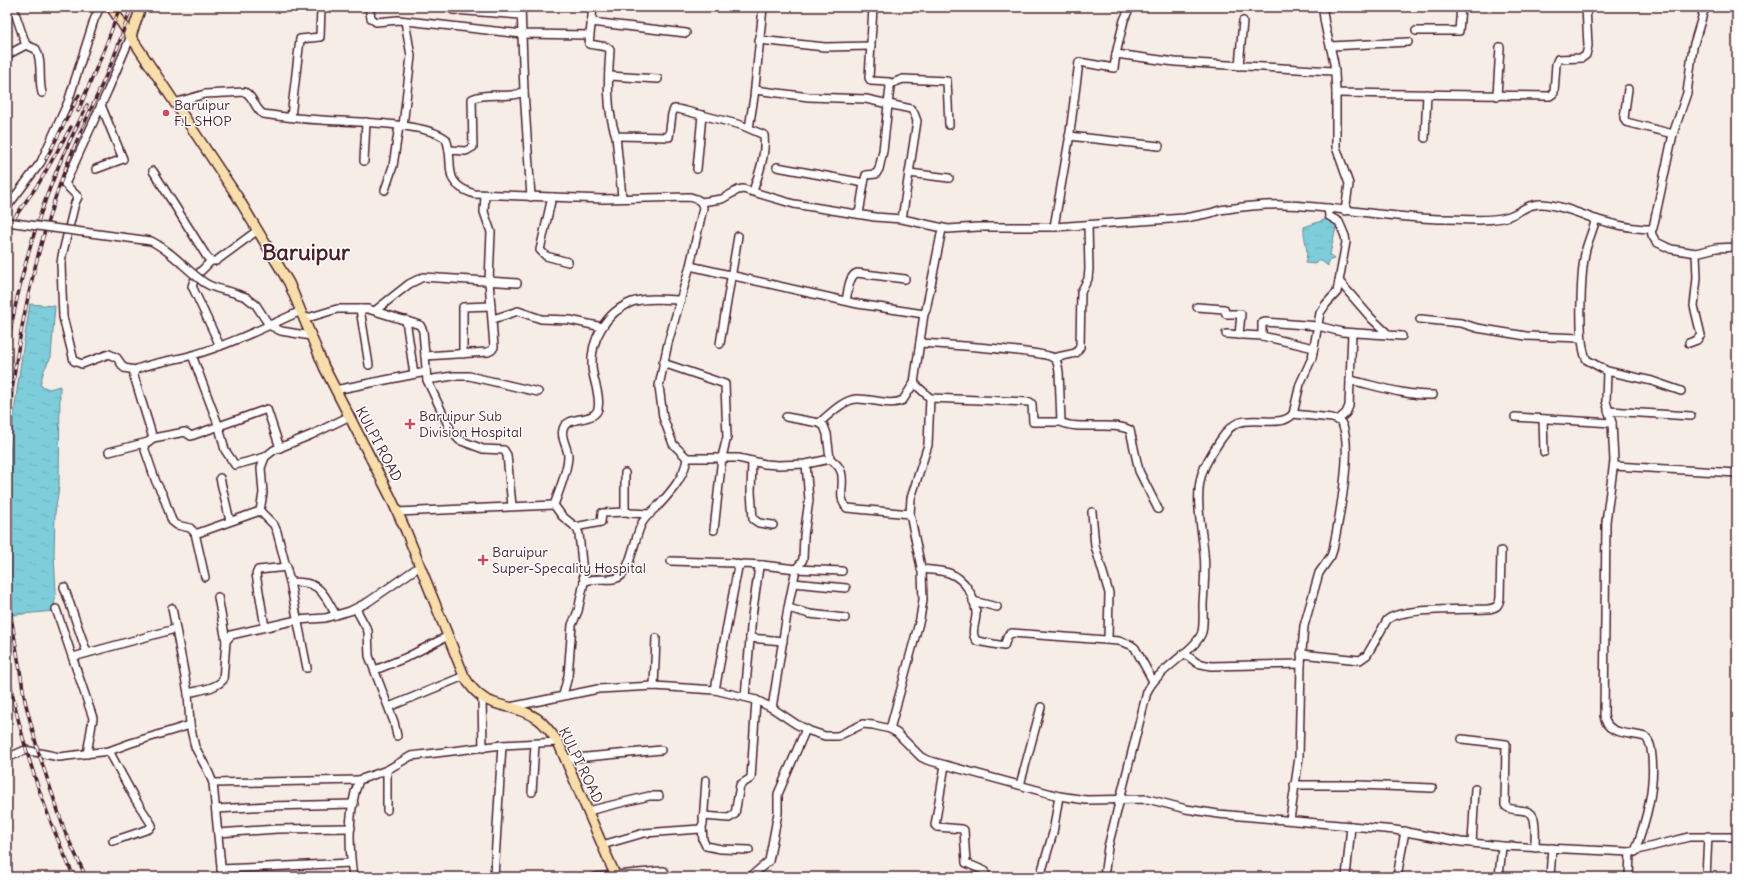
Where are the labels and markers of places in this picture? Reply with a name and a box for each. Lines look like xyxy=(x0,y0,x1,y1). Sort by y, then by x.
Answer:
place label: Baruipur F.L SHOP xyxy=(174,96,232,130)
marker: Baruipur F.L SHOP xyxy=(161,108,171,118)
place label: Baruipur Sub Division Hospital xyxy=(419,407,522,441)
marker: Baruipur Sub Division Hospital xyxy=(404,418,416,430)
place label: Baruipur Super-Specality Hospital xyxy=(492,543,646,577)
marker: Baruipur Super-Specality Hospital xyxy=(477,554,489,566)

